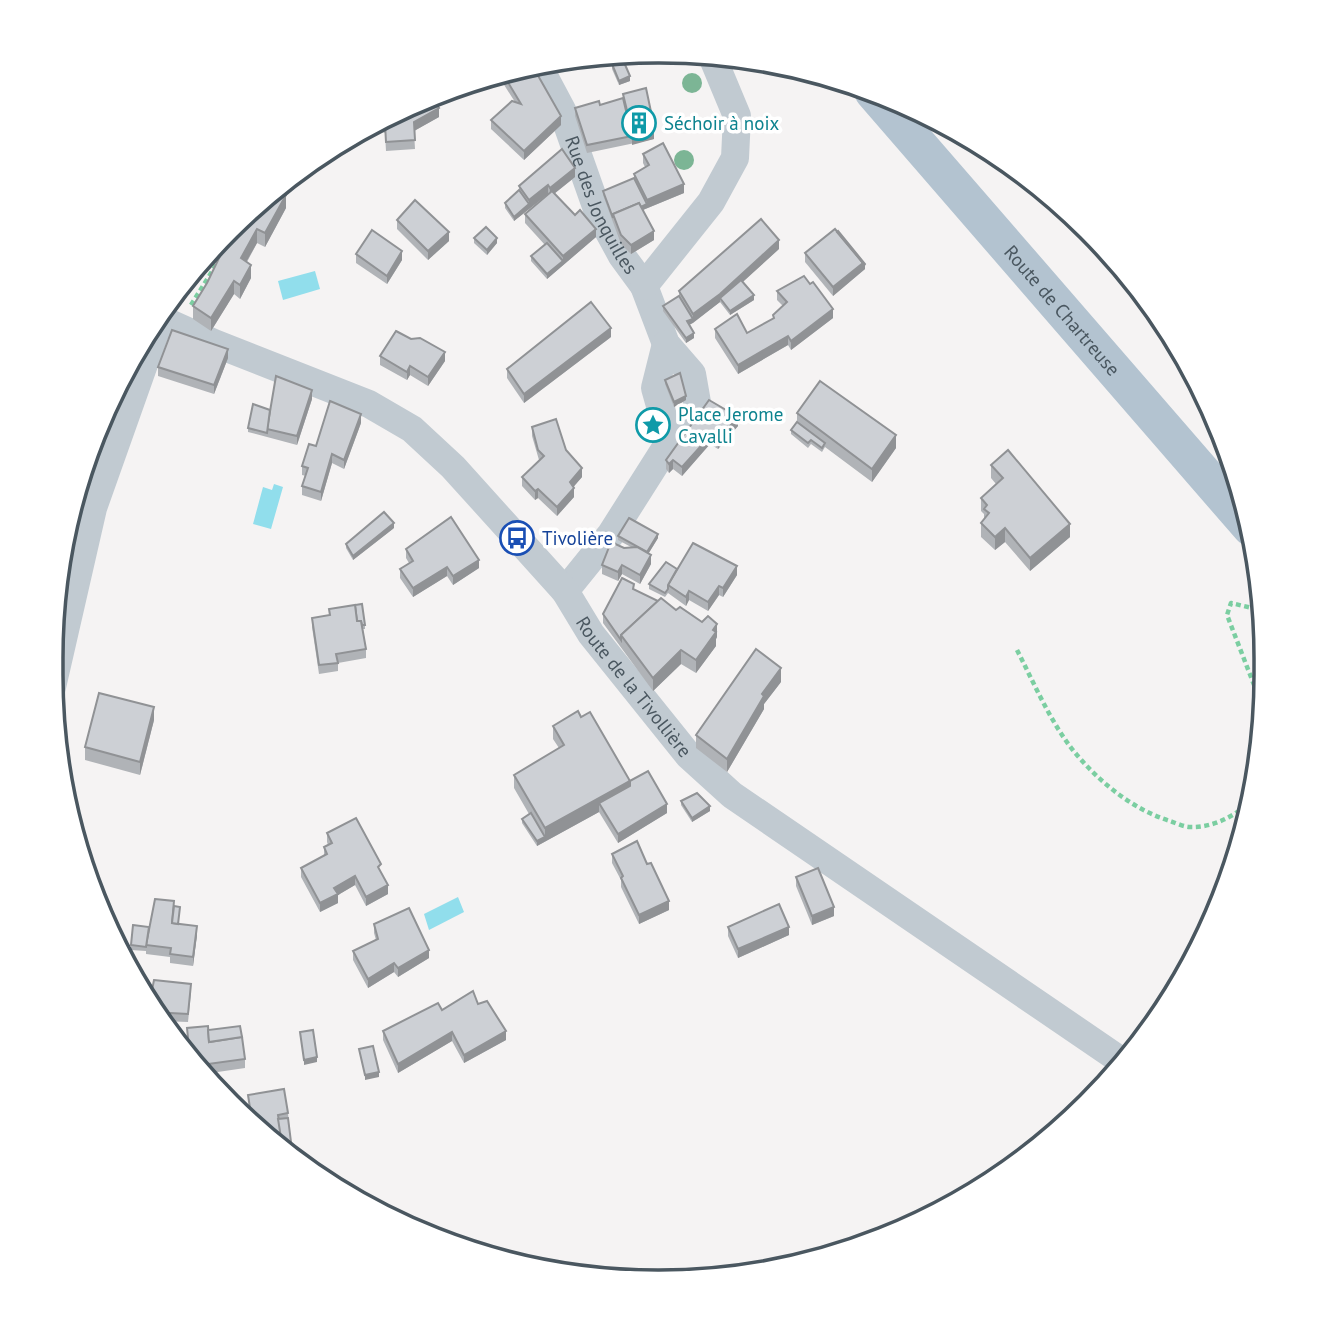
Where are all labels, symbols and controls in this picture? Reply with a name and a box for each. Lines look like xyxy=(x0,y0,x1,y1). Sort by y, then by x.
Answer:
building icon: Séchoir à noix xyxy=(620,104,658,142)
place label: Séchoir à noix xyxy=(664,111,779,135)
street label: Rue des Jonquilles xyxy=(560,132,643,279)
street label: Route de Chartreuse xyxy=(999,240,1125,381)
place label: Place Jerome Cavalli xyxy=(678,402,783,448)
place icon: Place Jerome Cavalli xyxy=(634,406,672,444)
bus stop icon: Tivolière xyxy=(498,519,536,557)
place label: Tivolière xyxy=(542,526,613,550)
street label: Route de la Tivollière xyxy=(571,612,697,762)

